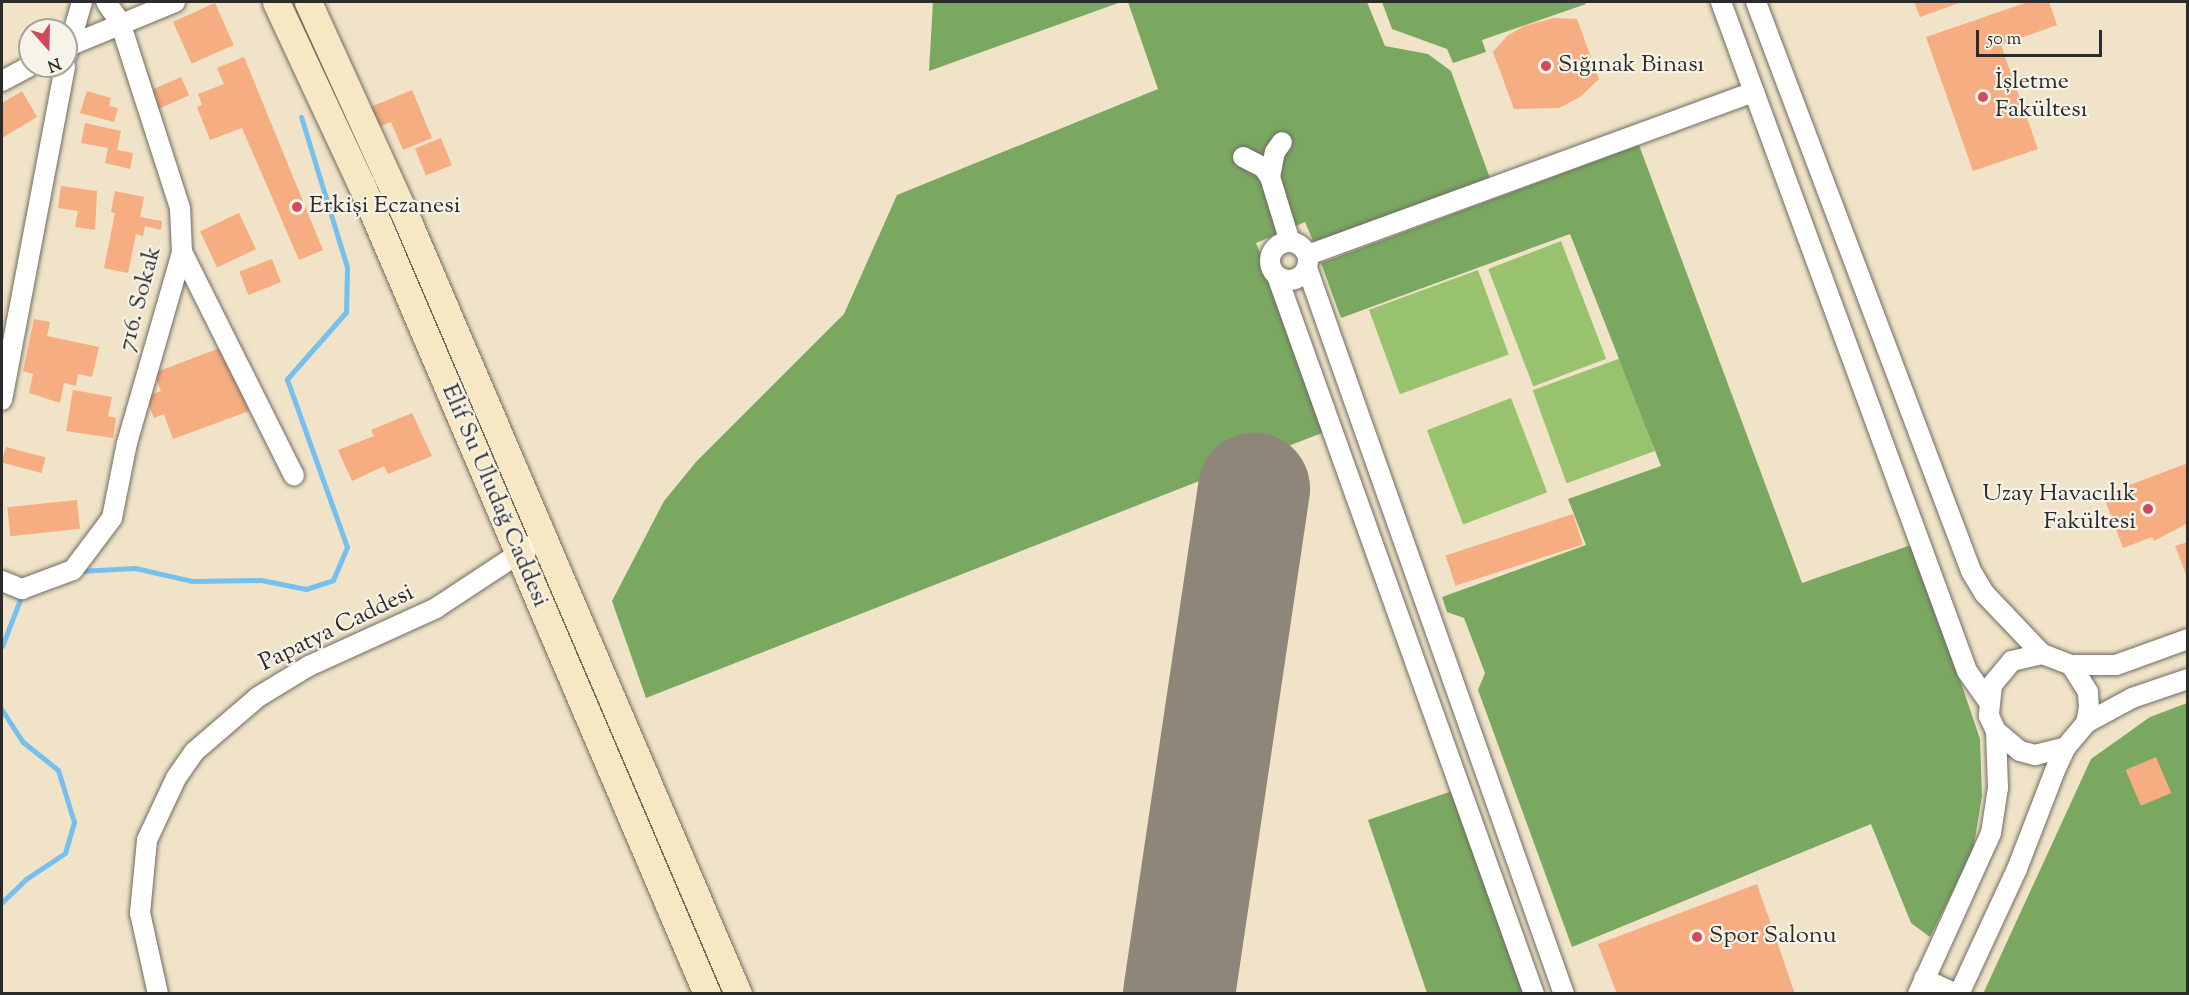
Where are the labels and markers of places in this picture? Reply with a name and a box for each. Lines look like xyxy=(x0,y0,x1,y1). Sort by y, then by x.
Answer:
place label: Sığınak Binası xyxy=(1558,52,1704,80)
marker: Sığınak Binası xyxy=(1539,59,1553,73)
place label: İşletme Fakültesı xyxy=(1995,69,2088,125)
marker: İşletme Fakültesı xyxy=(1976,90,1990,104)
place label: Erkişi Eczanesi xyxy=(309,193,460,221)
marker: Erkişi Eczanesi xyxy=(290,200,304,214)
place label: Uzay Havacılık Fakültesi xyxy=(1982,481,2136,537)
marker: Uzay Havacılık Fakültesi xyxy=(2141,502,2155,516)
place label: Spor Salonu xyxy=(1709,923,1837,951)
marker: Spor Salonu xyxy=(1690,930,1704,944)

